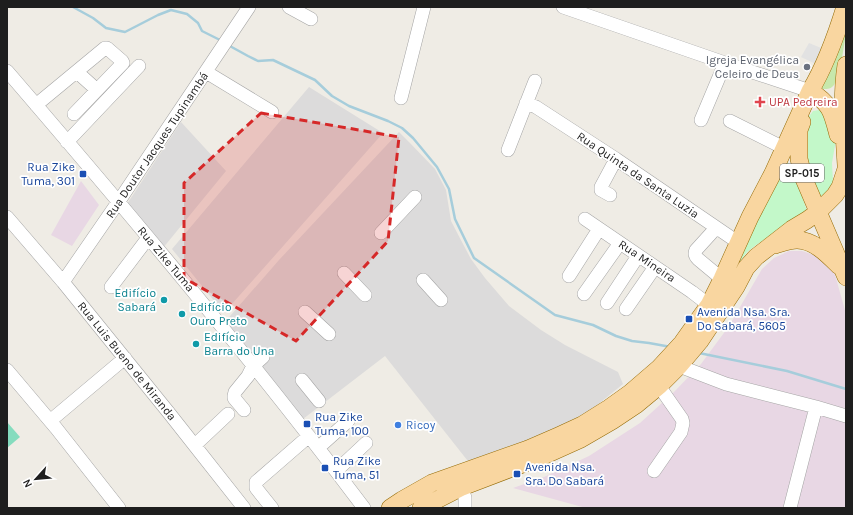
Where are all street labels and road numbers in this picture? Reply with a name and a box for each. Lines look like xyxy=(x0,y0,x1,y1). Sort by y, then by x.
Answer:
street label: Rua Doutor Jacques Tupinambá xyxy=(103,69,211,221)
street label: Rua Quinta da Santa Luzia xyxy=(574,129,702,221)
road number: SP-015 xyxy=(780,164,824,182)
street label: Rua Zike Tuma xyxy=(135,224,197,294)
street label: Rua Mineira xyxy=(616,237,678,285)
street label: Rua Luis Bueno de Miranda xyxy=(75,299,179,423)

